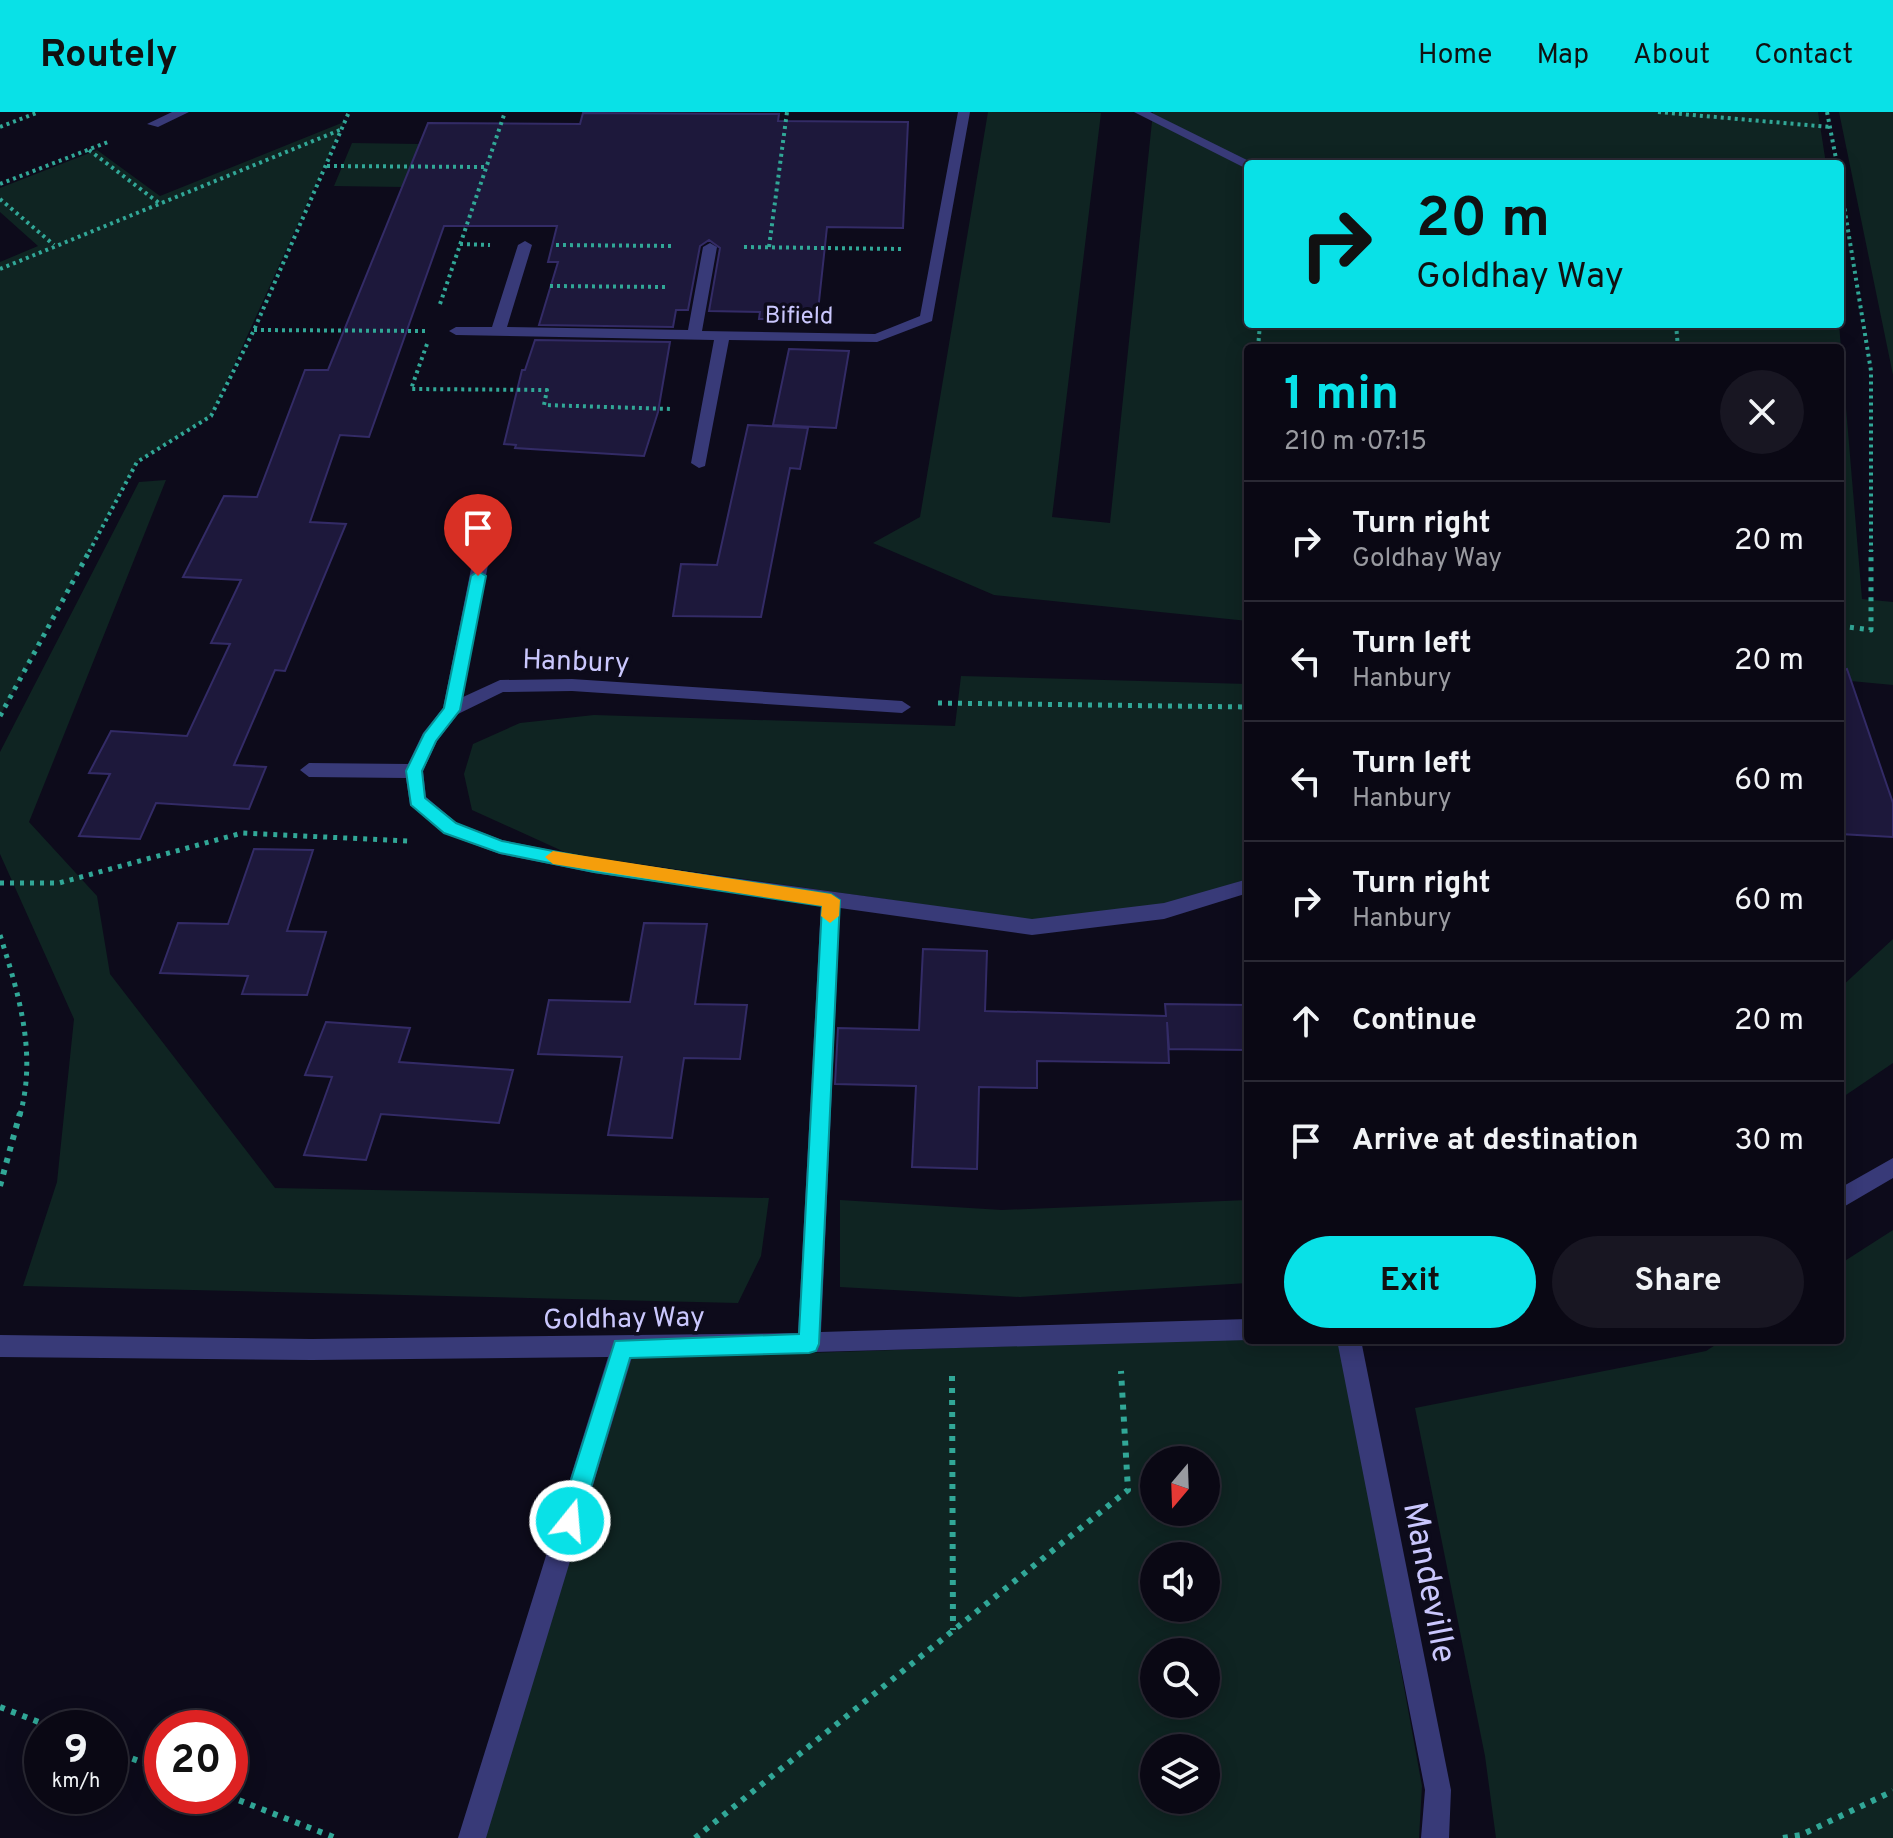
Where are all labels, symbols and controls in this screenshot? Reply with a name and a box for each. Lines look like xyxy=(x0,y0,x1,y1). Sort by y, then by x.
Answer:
text: Routely xyxy=(40,32,178,81)
text: Home xyxy=(1418,38,1492,74)
text: Map xyxy=(1536,38,1589,74)
text: About xyxy=(1633,38,1710,74)
text: Contact xyxy=(1754,38,1853,74)
text: 20 m xyxy=(1416,186,1550,256)
icon: right xyxy=(1284,192,1388,296)
text: Goldhay Way xyxy=(1416,255,1624,301)
street label: Bifield xyxy=(764,301,834,333)
text: 1 min xyxy=(1284,366,1399,426)
button: close xyxy=(1720,370,1804,454)
text: 210 m · 07:15 xyxy=(1284,426,1427,459)
pin xyxy=(444,494,512,576)
icon: arrive xyxy=(456,506,500,550)
text: Turn right xyxy=(1352,506,1490,543)
icon: right xyxy=(1284,519,1328,563)
text: 20 m xyxy=(1734,523,1804,560)
text: Goldhay Way xyxy=(1352,543,1502,576)
text: Turn left xyxy=(1352,626,1472,663)
icon: left xyxy=(1284,639,1328,683)
street label: Hanbury xyxy=(522,643,630,683)
text: 20 m xyxy=(1734,643,1804,680)
text: Hanbury xyxy=(1352,663,1452,696)
text: Turn left xyxy=(1352,746,1472,783)
icon: left xyxy=(1284,759,1328,803)
text: 60 m xyxy=(1734,763,1804,800)
text: Hanbury xyxy=(1352,783,1452,816)
text: Turn right xyxy=(1352,866,1490,903)
icon: right xyxy=(1284,879,1328,923)
text: 60 m xyxy=(1734,883,1804,920)
text: Hanbury xyxy=(1352,903,1452,936)
icon: ahead xyxy=(1284,999,1328,1043)
text: Continue xyxy=(1352,1003,1477,1040)
text: 20 m xyxy=(1734,1003,1804,1040)
icon: arrive xyxy=(1284,1119,1328,1163)
text: Arrive at destination xyxy=(1352,1123,1638,1160)
text: 30 m xyxy=(1735,1123,1804,1160)
button: Exit xyxy=(1284,1236,1536,1328)
button: Share xyxy=(1552,1236,1804,1328)
street label: Goldhay Way xyxy=(543,1301,705,1339)
north arrow xyxy=(1140,1446,1220,1526)
map controls xyxy=(1140,1446,1220,1814)
position arrow xyxy=(528,1479,612,1563)
street label: Mandeville xyxy=(1391,1498,1464,1667)
button: sound xyxy=(1140,1542,1220,1622)
button: search xyxy=(1140,1638,1220,1718)
speed limit sign: 20 xyxy=(144,1710,248,1814)
text: 9 xyxy=(64,1727,88,1777)
button: layers xyxy=(1140,1734,1220,1814)
text: km/h xyxy=(52,1769,100,1795)

